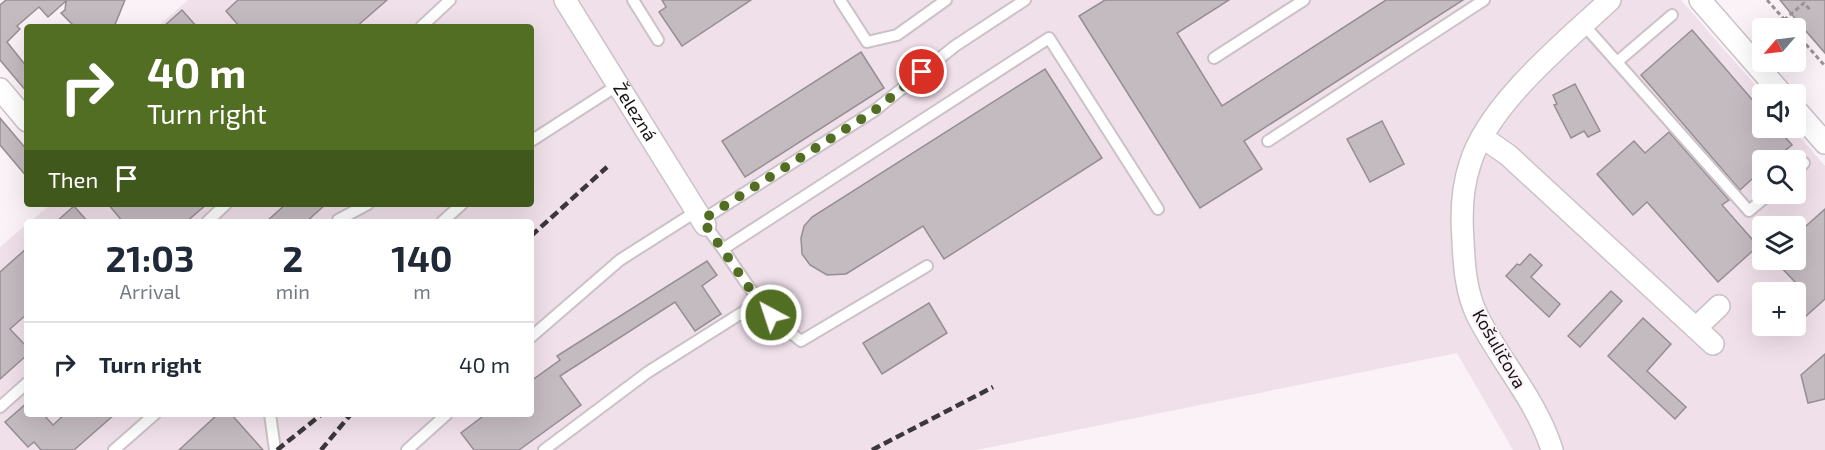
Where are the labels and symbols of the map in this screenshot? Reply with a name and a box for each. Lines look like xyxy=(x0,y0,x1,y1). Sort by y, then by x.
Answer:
north arrow xyxy=(1752,18,1806,72)
pin xyxy=(896,46,947,97)
street label: Železná xyxy=(609,78,662,145)
position arrow xyxy=(739,283,803,347)
street label: Košuličova xyxy=(1468,305,1531,392)

